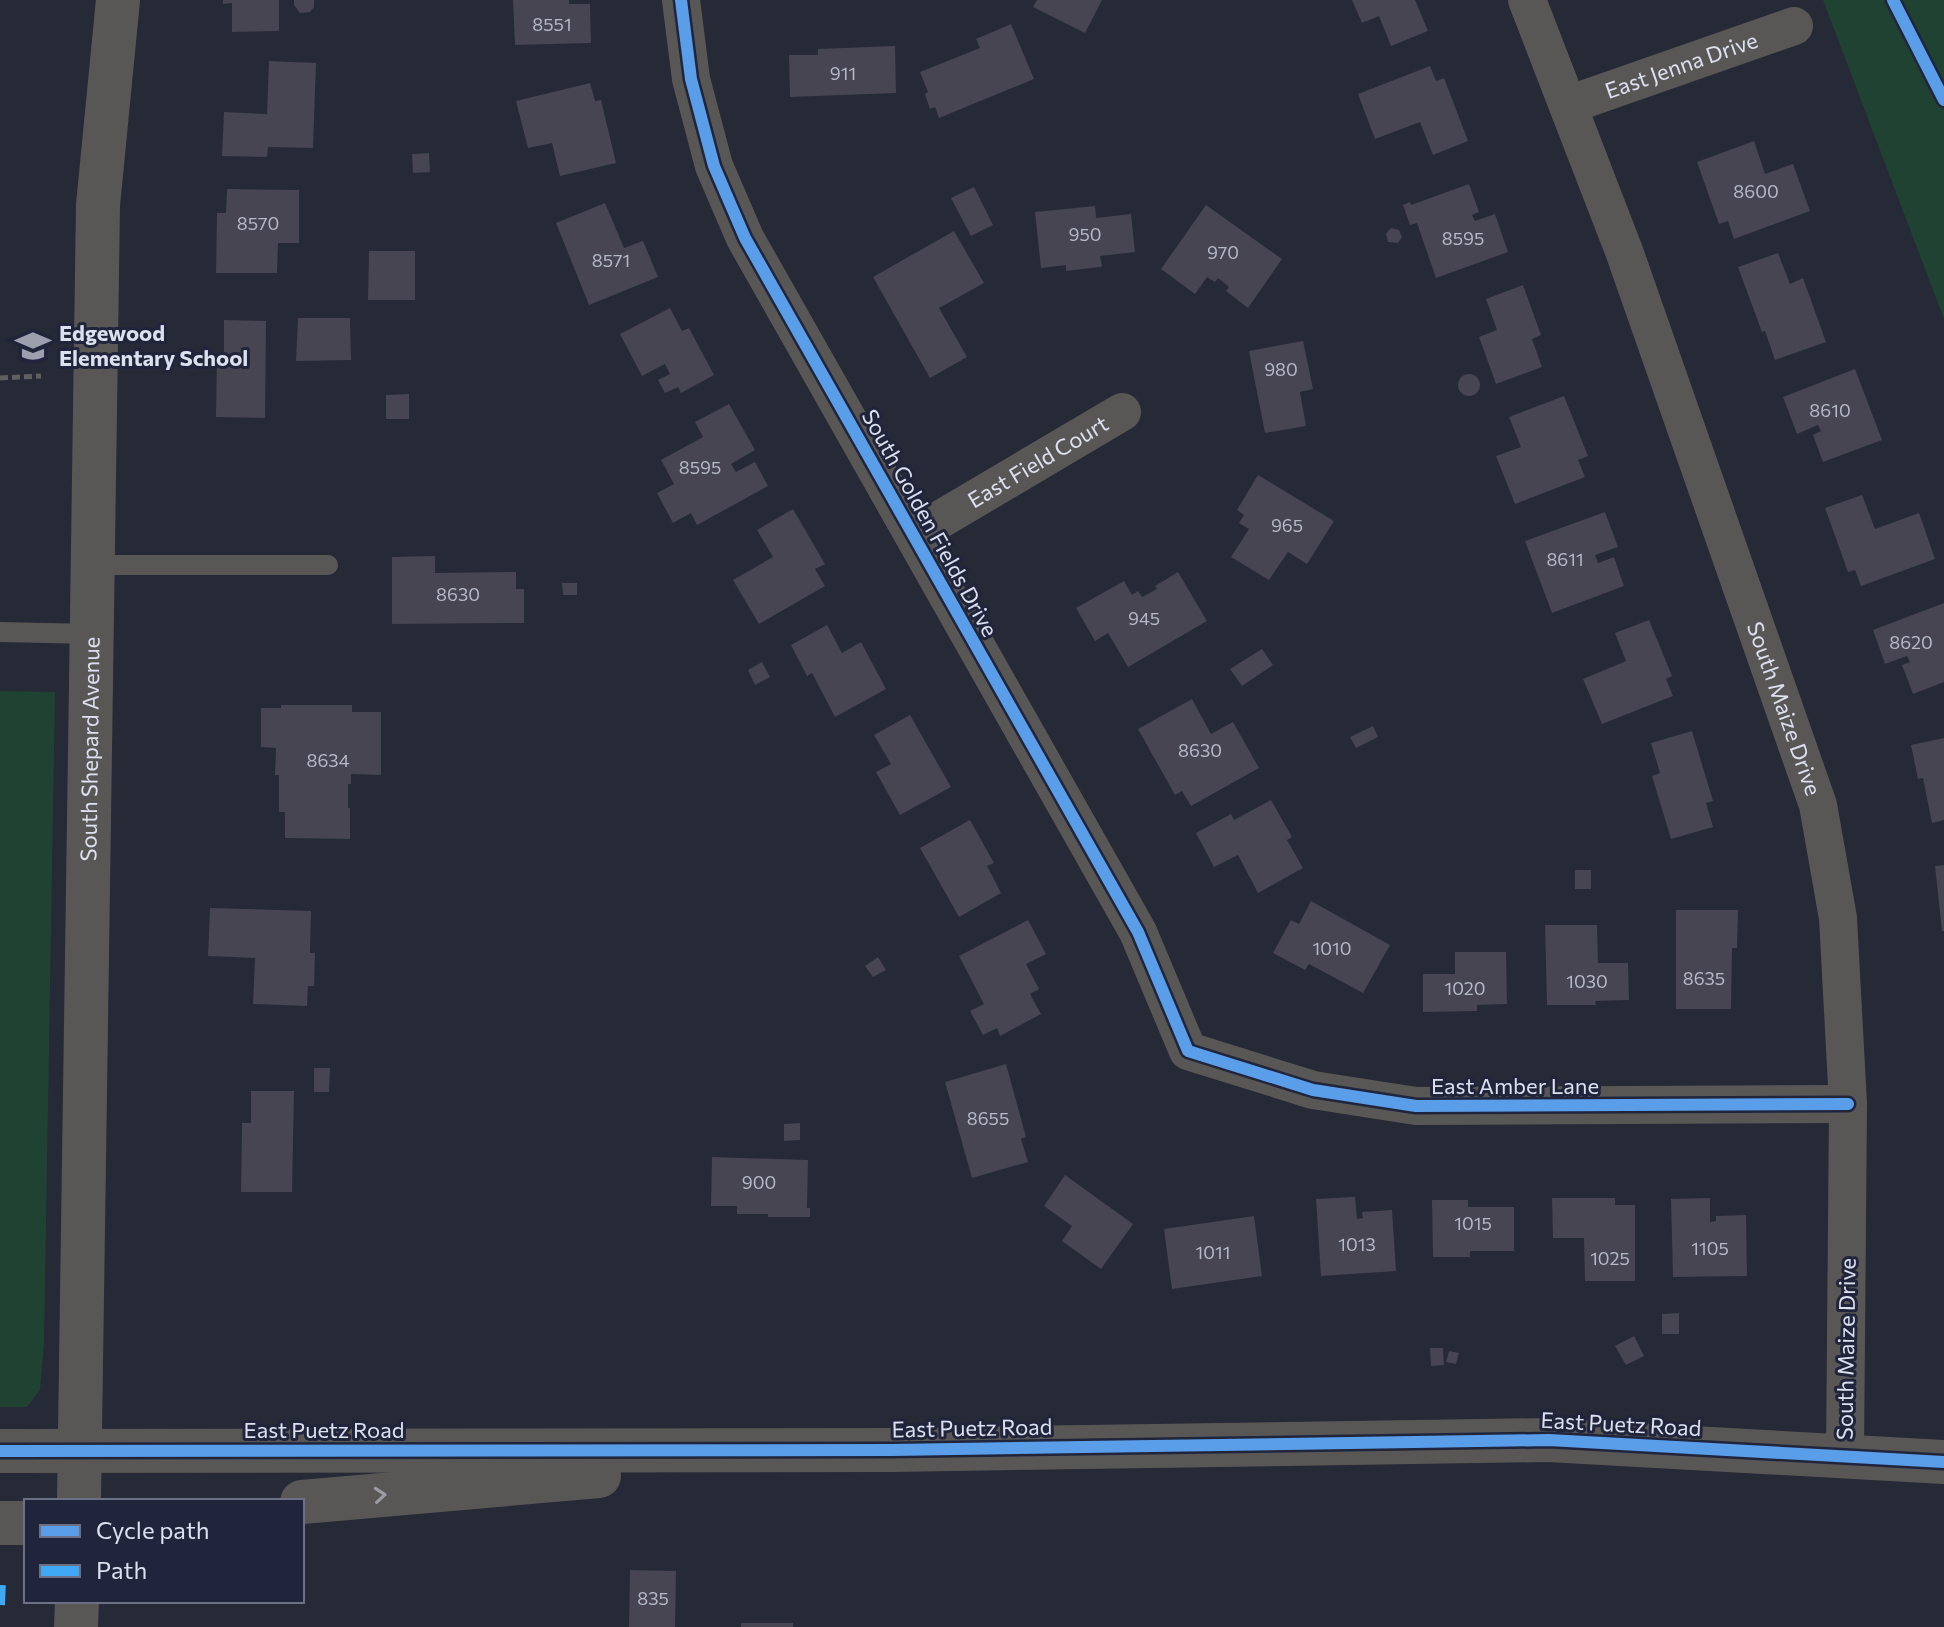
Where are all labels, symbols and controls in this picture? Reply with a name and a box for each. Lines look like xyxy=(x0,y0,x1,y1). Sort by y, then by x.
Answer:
house number: 8551 xyxy=(532,13,572,35)
street label: East Jenna Drive xyxy=(1601,26,1761,104)
house number: 911 xyxy=(830,62,856,84)
house number: 8600 xyxy=(1733,180,1779,202)
house number: 8570 xyxy=(237,212,279,234)
house number: 950 xyxy=(1068,223,1102,245)
house number: 8595 xyxy=(1442,227,1484,249)
house number: 970 xyxy=(1207,241,1239,263)
house number: 8571 xyxy=(592,249,630,271)
place label: Edgewood Elementary School xyxy=(59,319,248,371)
school or university icon: Edgewood Elementary School xyxy=(14,327,52,365)
house number: 980 xyxy=(1264,358,1298,380)
house number: 8610 xyxy=(1809,399,1851,421)
street label: South Golden Fields Drive xyxy=(857,404,1004,641)
street label: East Field Court xyxy=(963,409,1113,513)
house number: 8595 xyxy=(679,456,721,478)
house number: 965 xyxy=(1271,514,1303,536)
house number: 8611 xyxy=(1546,548,1584,570)
house number: 8630 xyxy=(436,583,480,605)
house number: 945 xyxy=(1128,607,1160,629)
street label: South Maize Drive xyxy=(1742,618,1828,799)
house number: 8620 xyxy=(1889,631,1933,653)
street label: South Shepard Avenue xyxy=(74,637,105,862)
house number: 8630 xyxy=(1178,739,1222,761)
house number: 8634 xyxy=(307,749,350,771)
house number: 1010 xyxy=(1313,937,1351,959)
house number: 8635 xyxy=(1683,967,1725,989)
house number: 1030 xyxy=(1566,970,1608,992)
house number: 1020 xyxy=(1444,977,1486,999)
street label: East Amber Lane xyxy=(1431,1072,1599,1099)
house number: 8655 xyxy=(967,1107,1009,1129)
house number: 900 xyxy=(742,1171,776,1193)
house number: 1015 xyxy=(1454,1212,1492,1234)
house number: 1013 xyxy=(1338,1233,1376,1255)
house number: 1105 xyxy=(1691,1237,1729,1259)
house number: 1011 xyxy=(1196,1241,1230,1263)
house number: 1025 xyxy=(1590,1247,1630,1269)
street label: South Maize Drive xyxy=(1830,1258,1861,1440)
street label: East Puetz Road xyxy=(1540,1406,1702,1441)
street label: East Puetz Road xyxy=(891,1413,1053,1442)
street label: East Puetz Road xyxy=(244,1416,404,1443)
one-way arrow xyxy=(374,1487,387,1504)
legend xyxy=(24,1499,304,1603)
text: Cycle path xyxy=(96,1515,210,1544)
text: Path xyxy=(96,1555,147,1584)
house number: 835 xyxy=(637,1587,669,1609)

